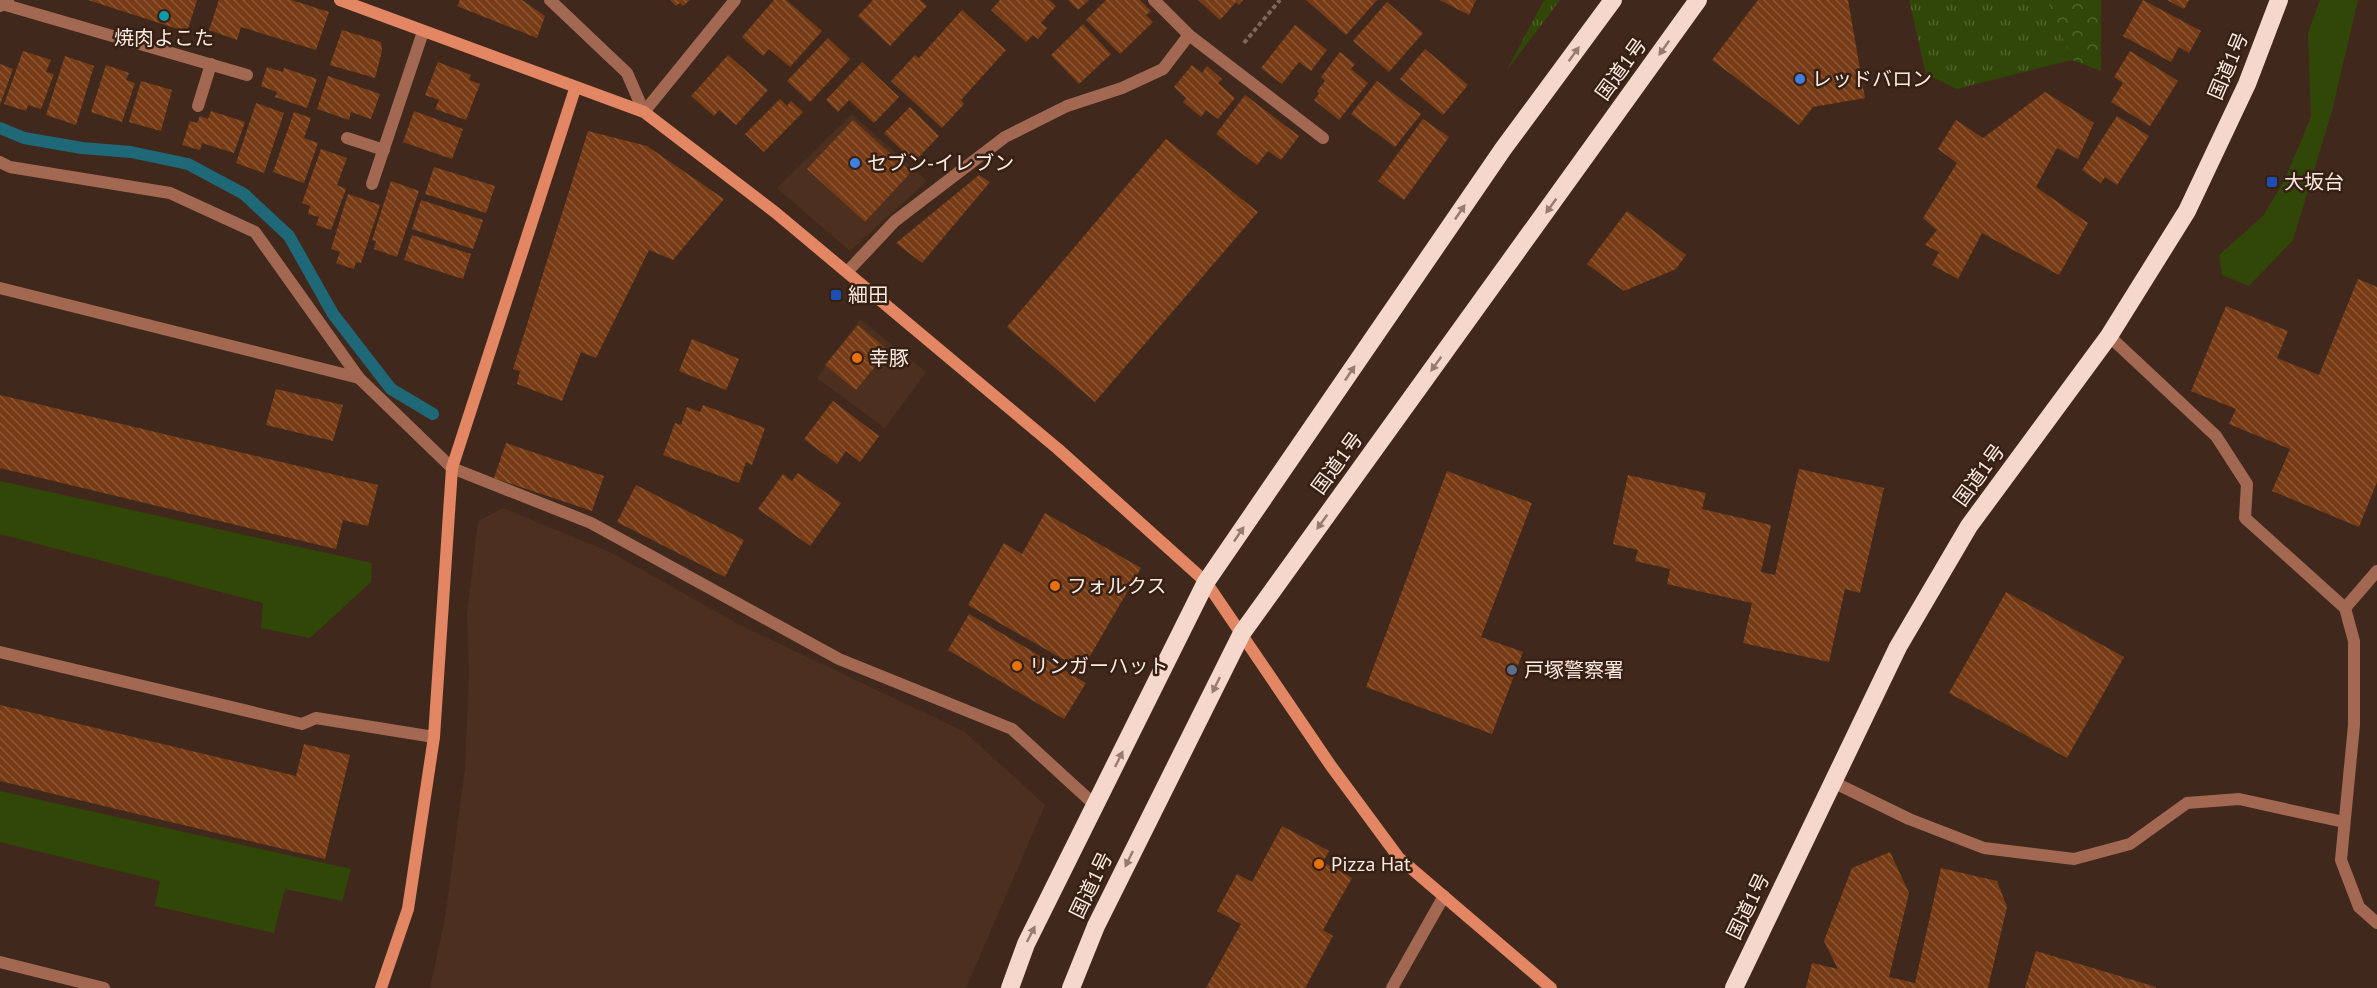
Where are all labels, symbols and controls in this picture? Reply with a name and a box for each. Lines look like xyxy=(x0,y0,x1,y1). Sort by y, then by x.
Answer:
marker: 焼肉よこた xyxy=(157,9,171,23)
place label: 焼肉よこた xyxy=(114,25,214,51)
street label: 国道1号 xyxy=(2202,28,2254,104)
street label: 国道1号 xyxy=(1590,33,1652,105)
one-way arrow xyxy=(1659,40,1671,55)
one-way arrow xyxy=(1567,46,1579,61)
place label: レッドバロン xyxy=(1812,66,1932,92)
marker: レッドバロン xyxy=(1793,72,1807,86)
place label: セブン-イレブン xyxy=(867,150,1014,176)
marker: セブン-イレブン xyxy=(848,156,862,170)
place label: 大坂台 xyxy=(2284,169,2344,195)
marker: 大坂台 xyxy=(2265,175,2279,189)
one-way arrow xyxy=(1545,198,1557,213)
one-way arrow xyxy=(1454,204,1465,220)
place label: 細田 xyxy=(848,282,888,308)
marker: 細田 xyxy=(829,288,843,302)
place label: 幸豚 xyxy=(869,345,909,371)
marker: 幸豚 xyxy=(850,351,864,365)
one-way arrow xyxy=(1430,355,1442,371)
one-way arrow xyxy=(1344,365,1356,381)
street label: 国道1号 xyxy=(1306,427,1368,499)
street label: 国道1号 xyxy=(1948,439,2010,511)
one-way arrow xyxy=(1316,513,1328,529)
one-way arrow xyxy=(1233,526,1245,542)
place label: フォルクス xyxy=(1067,573,1166,599)
marker: フォルクス xyxy=(1048,579,1062,593)
place label: リンガーハット xyxy=(1029,653,1169,679)
place label: 戸塚警察署 xyxy=(1524,657,1624,683)
marker: リンガーハット xyxy=(1010,659,1024,673)
marker: 戸塚警察署 xyxy=(1505,663,1519,677)
one-way arrow xyxy=(1211,677,1221,694)
one-way arrow xyxy=(1114,751,1123,768)
street label: 国道1号 xyxy=(1064,847,1118,923)
one-way arrow xyxy=(1124,851,1134,868)
place label: Pizza Hat xyxy=(1331,851,1411,877)
marker: Pizza Hat xyxy=(1312,857,1326,871)
street label: 国道1号 xyxy=(1721,868,1775,944)
one-way arrow xyxy=(1026,925,1036,942)

